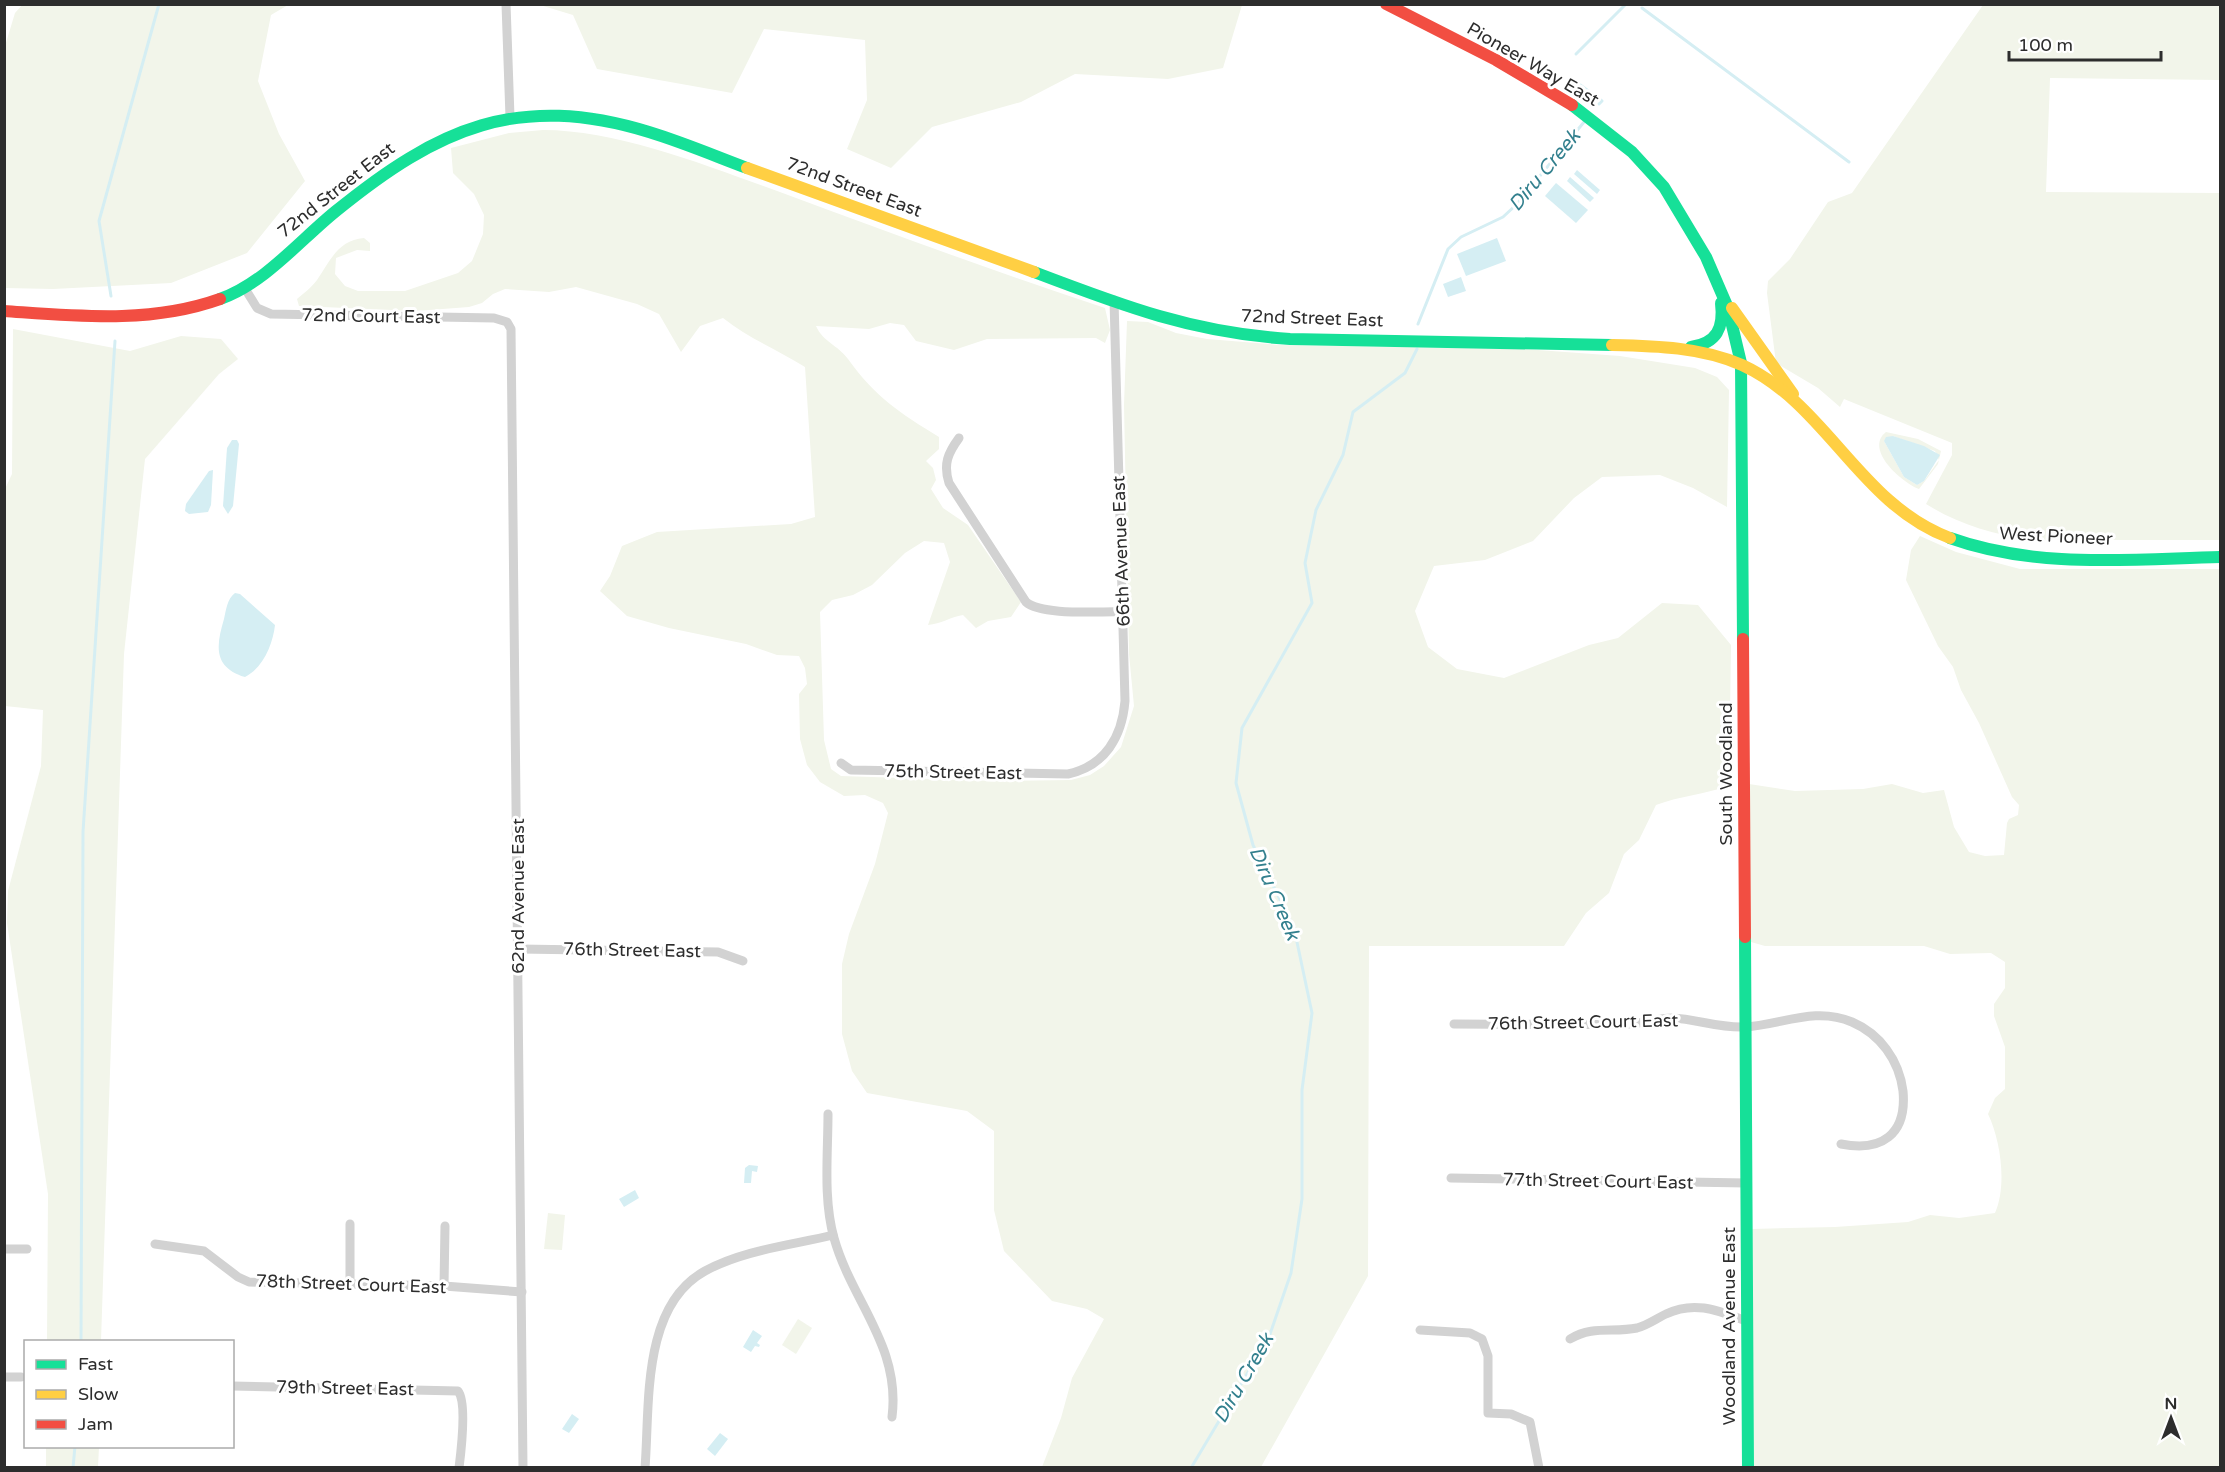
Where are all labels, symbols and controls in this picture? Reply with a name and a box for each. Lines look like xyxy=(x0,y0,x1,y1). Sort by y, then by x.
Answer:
street label: Pioneer Way East xyxy=(1463,17,1603,111)
scale bar xyxy=(2009,24,2160,62)
text: 100 m xyxy=(2018,34,2073,56)
water label: Diru Creek xyxy=(1504,123,1587,216)
street label: 72nd Street East xyxy=(273,137,399,243)
street label: 72nd Street East xyxy=(783,152,925,222)
street label: 72nd Court East xyxy=(301,304,441,328)
street label: 72nd Street East xyxy=(1240,305,1384,331)
street label: 66th Avenue East xyxy=(1107,475,1135,627)
street label: West Pioneer xyxy=(1999,522,2113,550)
street label: South Woodland xyxy=(1715,702,1737,846)
street label: 75th Street East xyxy=(884,760,1022,784)
street label: 62nd Avenue East xyxy=(507,818,529,974)
water label: Diru Creek xyxy=(1244,843,1305,946)
street label: 76th Street East xyxy=(563,938,701,962)
street label: 76th Street Court East xyxy=(1487,1009,1679,1035)
street label: 77th Street Court East xyxy=(1502,1168,1694,1194)
street label: Woodland Avenue East xyxy=(1718,1227,1740,1425)
street label: 78th Street Court East xyxy=(255,1270,447,1298)
water label: Diru Creek xyxy=(1209,1328,1280,1428)
legend xyxy=(24,1340,234,1448)
text: Fast xyxy=(78,1353,113,1375)
street label: 79th Street East xyxy=(276,1376,414,1400)
text: Slow xyxy=(78,1383,119,1405)
north arrow xyxy=(2141,1388,2201,1448)
text: N xyxy=(2165,1394,2177,1414)
text: Jam xyxy=(78,1413,113,1435)

